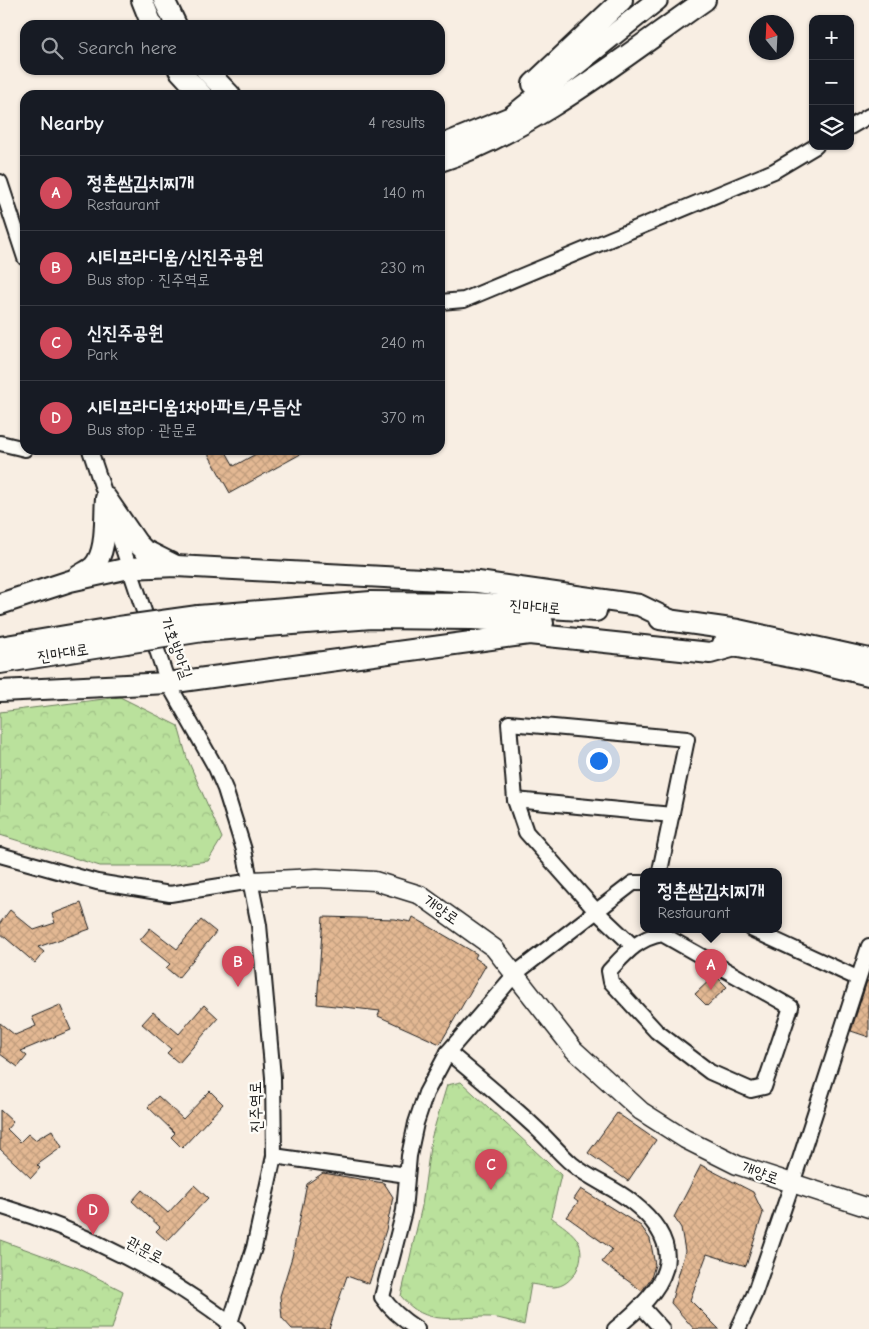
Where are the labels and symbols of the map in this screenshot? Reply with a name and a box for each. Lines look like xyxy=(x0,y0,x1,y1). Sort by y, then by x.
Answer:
north arrow xyxy=(749,15,794,60)
street label: 진마대로 xyxy=(509,596,561,618)
street label: 가호방아길 xyxy=(157,615,196,681)
street label: 진마대로 xyxy=(36,640,90,666)
your location xyxy=(586,748,612,774)
street label: 개양로 xyxy=(420,892,462,928)
pin: B xyxy=(222,946,254,987)
pin: A xyxy=(695,949,727,990)
street label: 진주역로 xyxy=(247,1081,265,1133)
pin: C xyxy=(475,1149,507,1190)
street label: 개양로 xyxy=(739,1158,781,1188)
pin: D xyxy=(77,1194,109,1235)
street label: 관문로 xyxy=(124,1233,166,1267)

